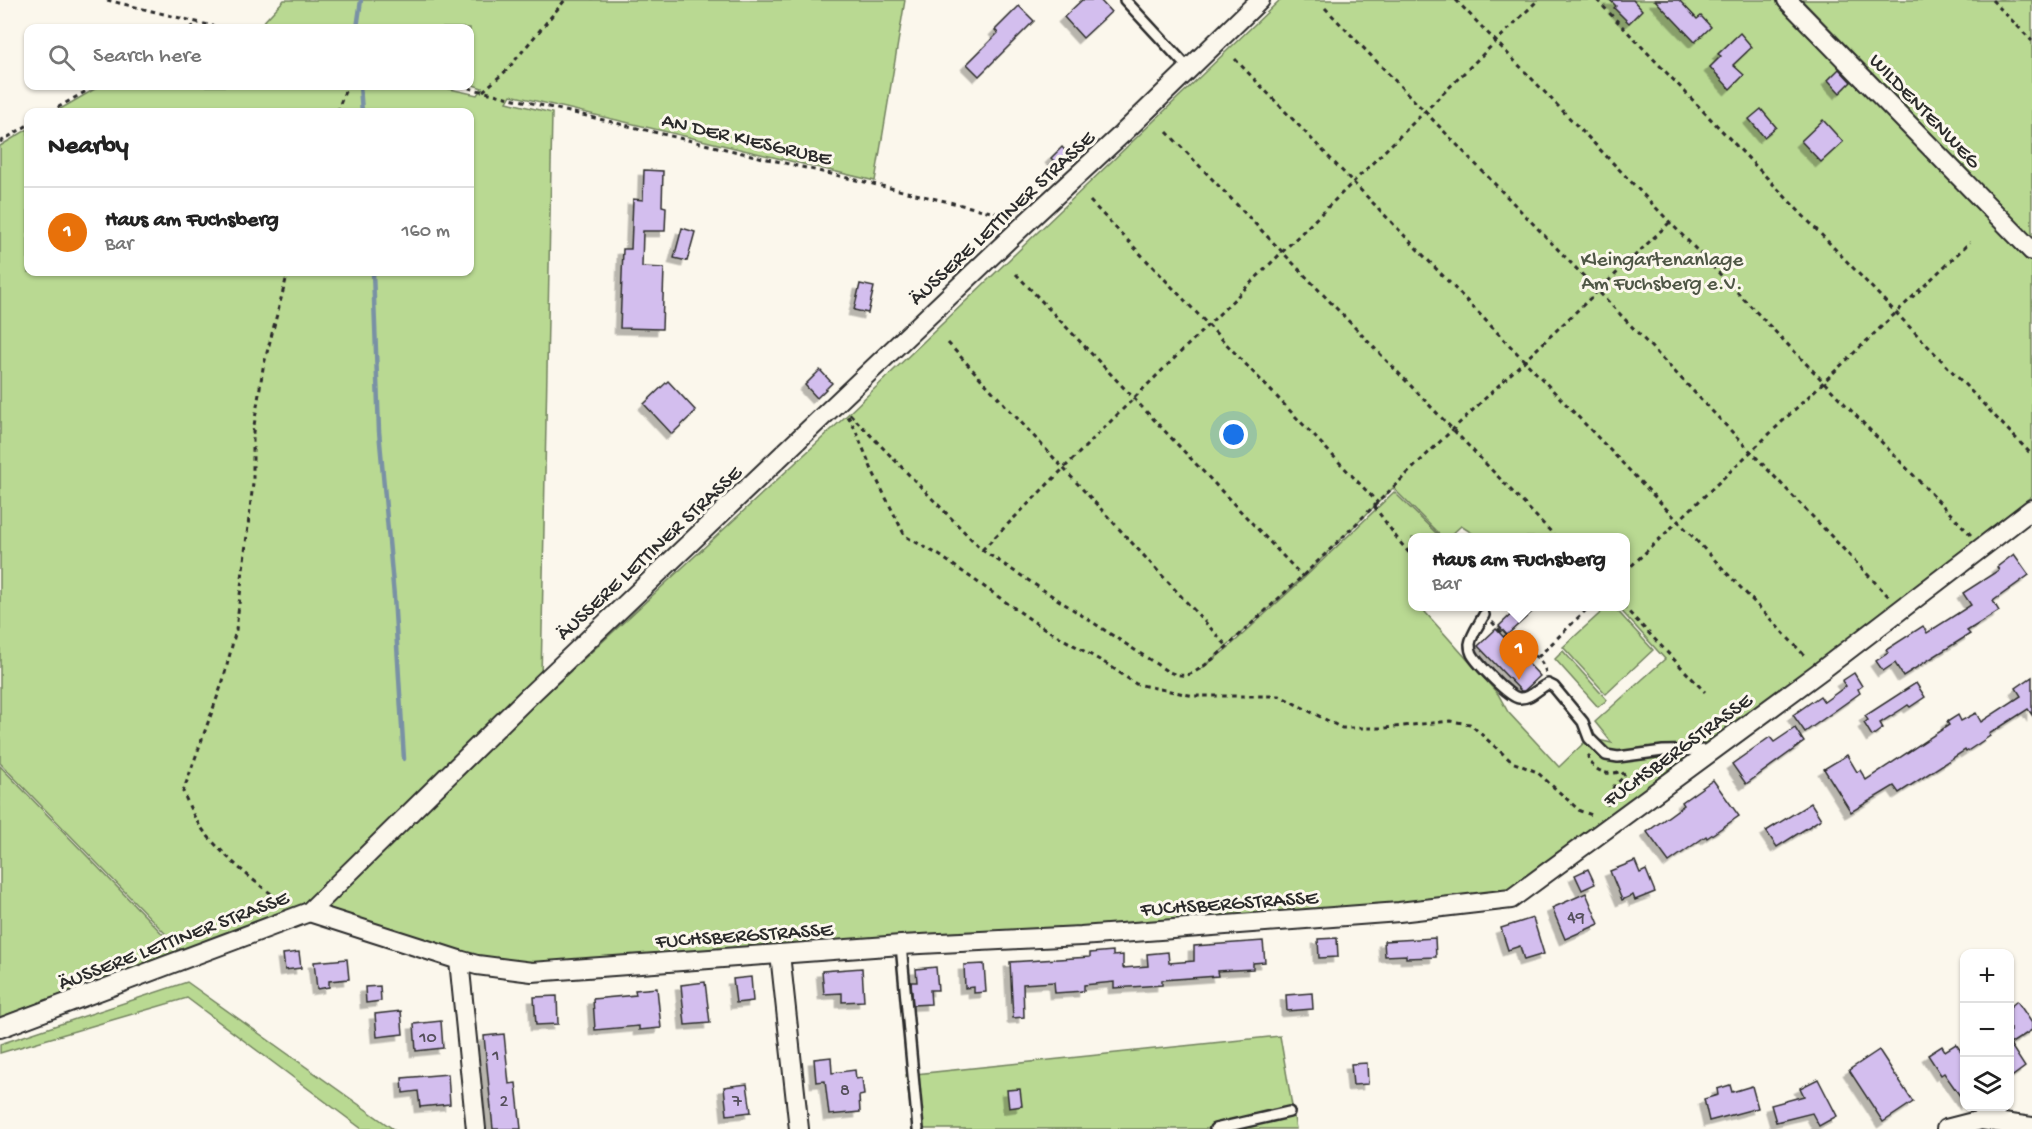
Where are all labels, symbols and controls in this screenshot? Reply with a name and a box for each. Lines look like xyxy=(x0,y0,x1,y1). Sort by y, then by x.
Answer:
search box xyxy=(24,24,474,90)
icon: search xyxy=(45,41,78,74)
text: Search here xyxy=(93,44,201,70)
street label: WILDENTENWEG xyxy=(1862,50,1985,176)
street label: AN DER KIESGRUBE xyxy=(659,110,834,173)
street label: ÄUSSERE LETTINER STRASSE xyxy=(905,126,1102,312)
text: Nearby xyxy=(48,132,129,163)
text: Haus am Fuchsberg xyxy=(105,208,279,234)
text: 1 xyxy=(63,221,72,244)
text: 160 m xyxy=(401,221,450,244)
text: Bar xyxy=(105,234,133,257)
park label: Kleingartenanlage Am Fuchsberg e.V. xyxy=(1581,249,1744,298)
your location xyxy=(1219,420,1248,449)
street label: ÄUSSERE LETTINER STRASSE xyxy=(552,461,749,647)
popup xyxy=(1408,533,1630,611)
text: Haus am Fuchsberg xyxy=(1432,548,1606,574)
text: Bar xyxy=(1432,574,1461,597)
pin: 1 xyxy=(1500,630,1538,680)
street label: FUCHSBERGSTRASSE xyxy=(1599,689,1759,815)
street label: ÄUSSERE LETTINER STRASSE xyxy=(56,886,294,998)
street label: FUCHSBERGSTRASSE xyxy=(1139,887,1320,924)
house number: 49 xyxy=(1567,908,1585,929)
street label: FUCHSBERGSTRASSE xyxy=(654,919,835,956)
map controls xyxy=(1960,949,2014,1111)
button: + xyxy=(1960,949,2014,1003)
button: − xyxy=(1960,1003,2014,1057)
house number: 10 xyxy=(418,1028,437,1049)
house number: 1 xyxy=(491,1046,500,1067)
button: layers xyxy=(1960,1057,2014,1111)
house number: 8 xyxy=(840,1081,850,1102)
house number: 2 xyxy=(500,1092,509,1113)
house number: 7 xyxy=(731,1092,742,1113)

